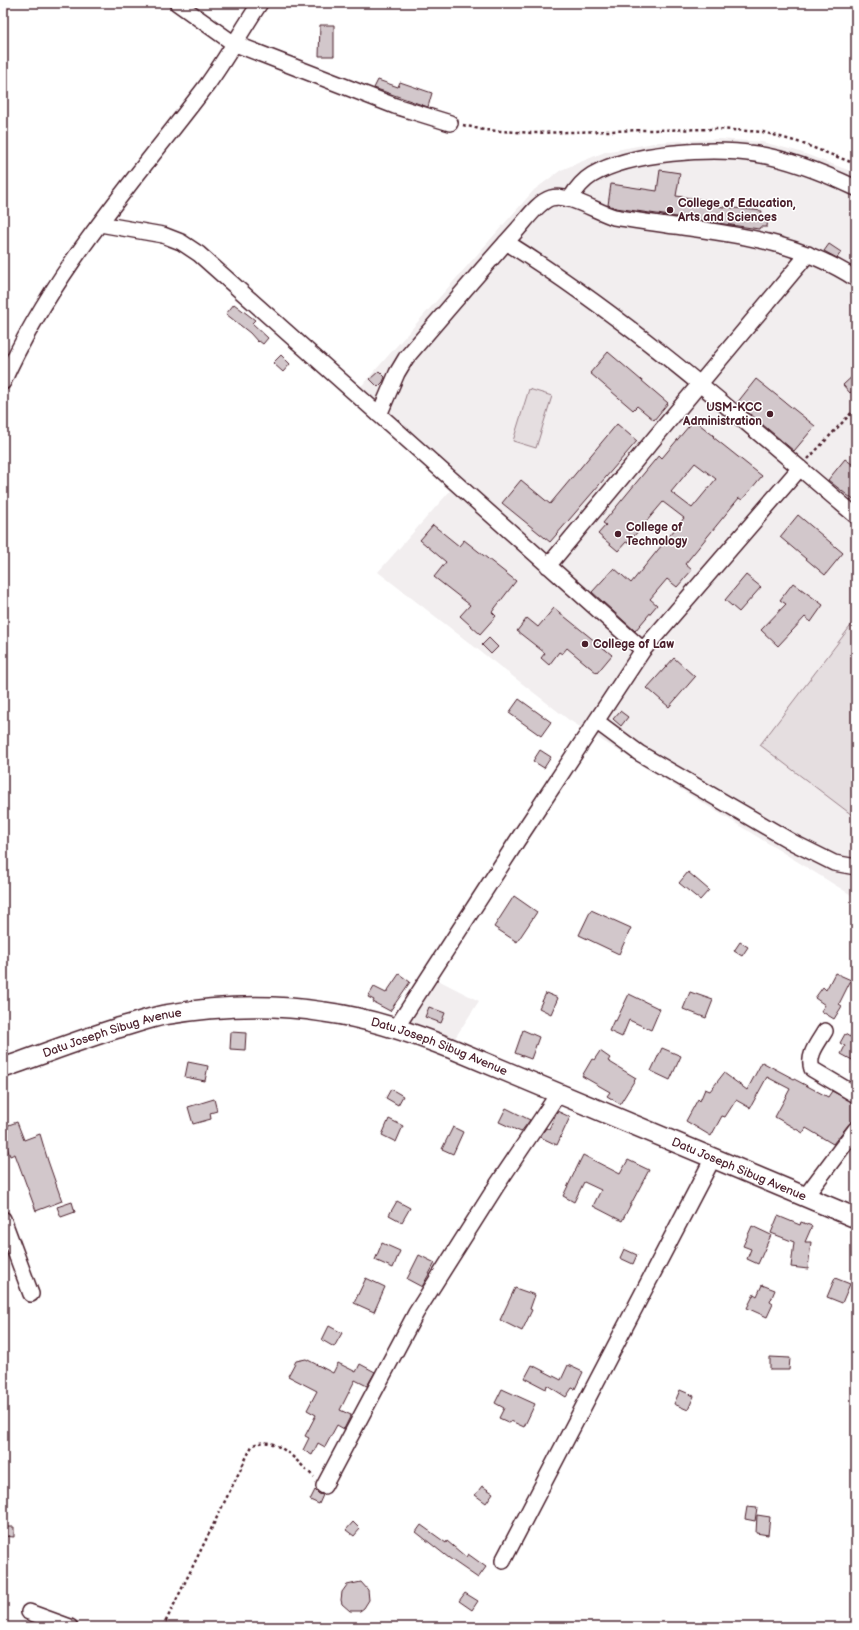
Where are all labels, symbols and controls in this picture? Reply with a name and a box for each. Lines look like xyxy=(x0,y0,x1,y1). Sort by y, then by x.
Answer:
place label: College of Education, Arts and Sciences xyxy=(677,196,796,225)
marker: College of Education, Arts and Sciences xyxy=(665,205,675,215)
place label: USM-KCC Administration xyxy=(682,400,762,429)
marker: USM-KCC Administration xyxy=(765,409,775,419)
place label: College of Technology xyxy=(626,520,688,549)
marker: College of Technology xyxy=(613,529,623,539)
place label: College of Law xyxy=(593,637,674,652)
marker: College of Law xyxy=(580,639,590,649)
street label: Datu Joseph Sibug Avenue xyxy=(41,1005,183,1061)
street label: Datu Joseph Sibug Avenue xyxy=(369,1014,510,1079)
street label: Datu Joseph Sibug Avenue xyxy=(669,1134,809,1204)

